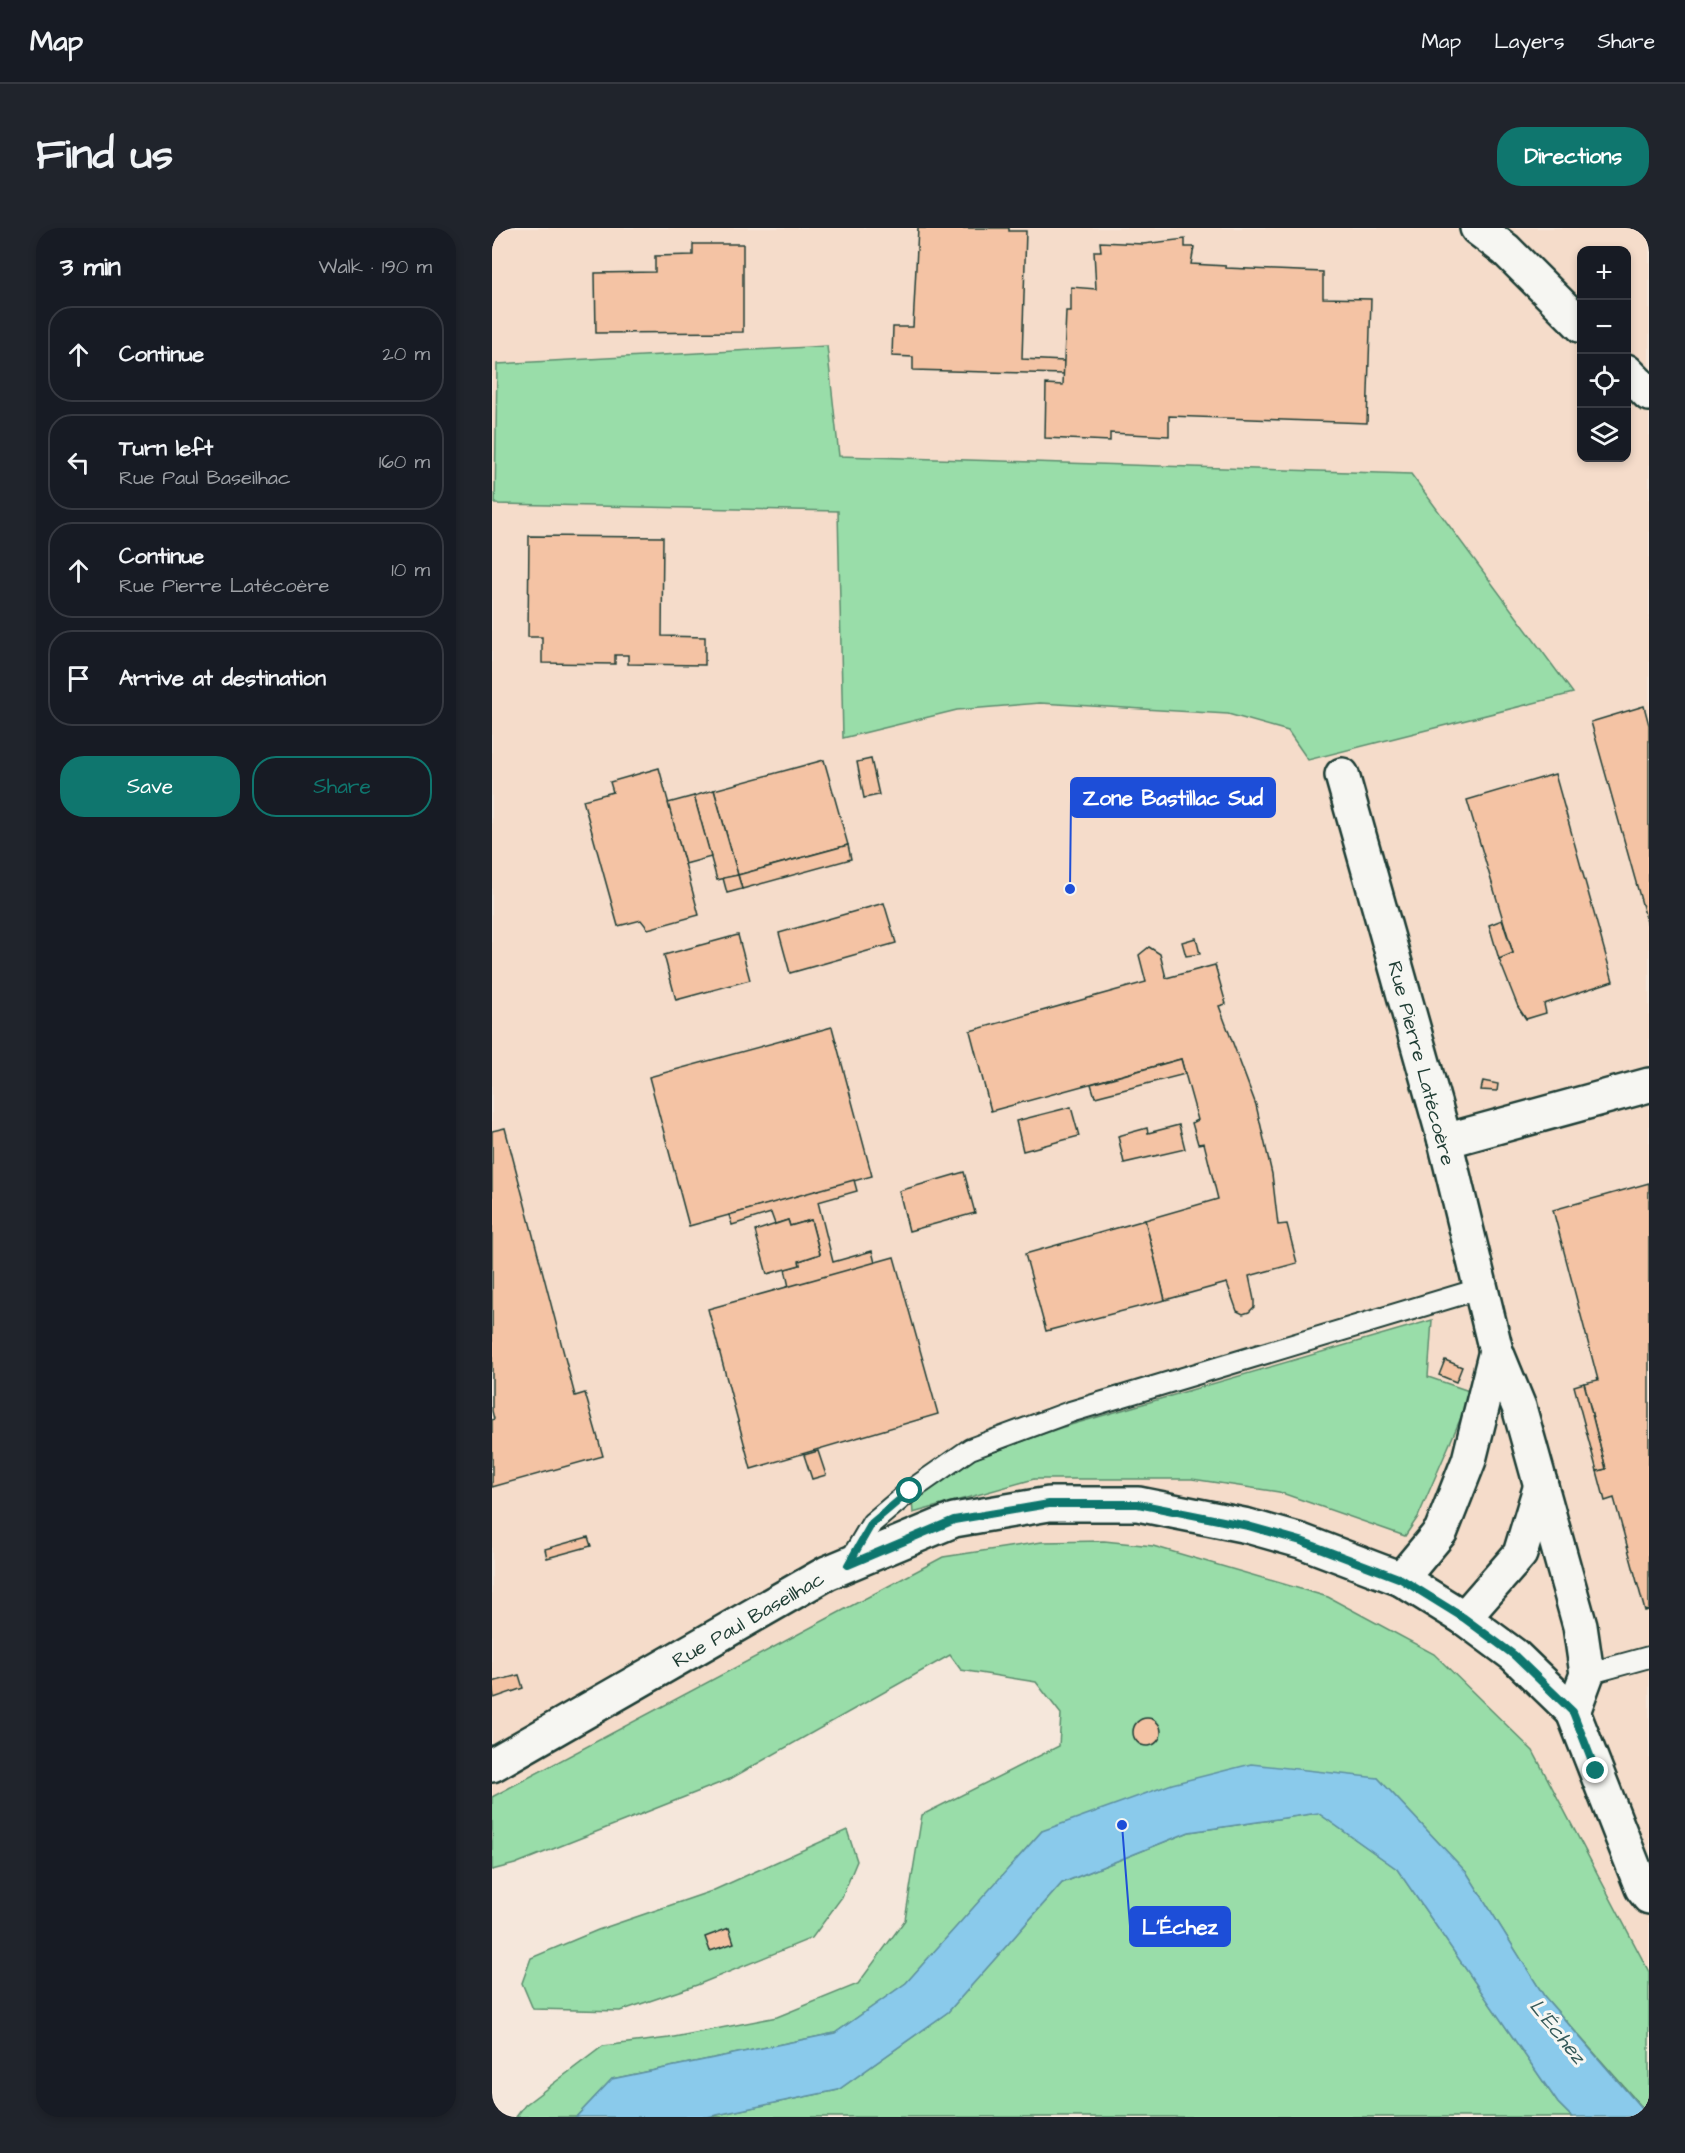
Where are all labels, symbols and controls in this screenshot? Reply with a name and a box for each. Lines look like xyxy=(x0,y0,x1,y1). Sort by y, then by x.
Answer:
text: Map xyxy=(30,22,83,61)
text: Map xyxy=(1421,27,1461,56)
text: Layers xyxy=(1494,27,1564,56)
text: Share xyxy=(1597,27,1655,56)
text: Find us xyxy=(36,127,173,185)
button: Directions xyxy=(1497,127,1649,186)
map controls xyxy=(1577,246,1631,462)
button: + xyxy=(1577,246,1631,300)
text: 3 min xyxy=(60,249,121,285)
text: Walk · 190 m xyxy=(319,253,432,281)
button: − xyxy=(1577,300,1631,354)
icon: ahead xyxy=(62,338,95,371)
text: Continue xyxy=(119,339,204,370)
text: 20 m xyxy=(382,340,430,368)
button: locate xyxy=(1577,354,1631,408)
button: layers xyxy=(1577,408,1631,462)
text: Turn left xyxy=(119,433,213,464)
icon: left xyxy=(62,446,95,479)
text: 160 m xyxy=(379,448,430,476)
text: Rue Paul Baseilhac xyxy=(119,464,291,492)
text: Continue xyxy=(119,541,204,572)
icon: ahead xyxy=(62,554,95,587)
text: 10 m xyxy=(391,556,430,584)
text: Rue Pierre Latécoère xyxy=(119,572,329,600)
icon: arrive xyxy=(62,662,95,695)
text: Arrive at destination xyxy=(119,663,326,694)
button: Save xyxy=(60,756,240,817)
button: Share xyxy=(252,756,432,817)
callout: Zone Bastillac Sud xyxy=(1071,778,1275,817)
text: Zone Bastillac Sud xyxy=(1083,784,1263,813)
street label: Rue Pierre Latécoère xyxy=(1380,958,1462,1169)
route start xyxy=(896,1477,922,1503)
street label: Rue Paul Baseilhac xyxy=(667,1565,830,1675)
route end xyxy=(1582,1757,1608,1783)
callout: L'Échez xyxy=(1130,1907,1230,1946)
text: L'Échez xyxy=(1142,1913,1219,1942)
water label: L'Échez xyxy=(1522,1993,1594,2071)

